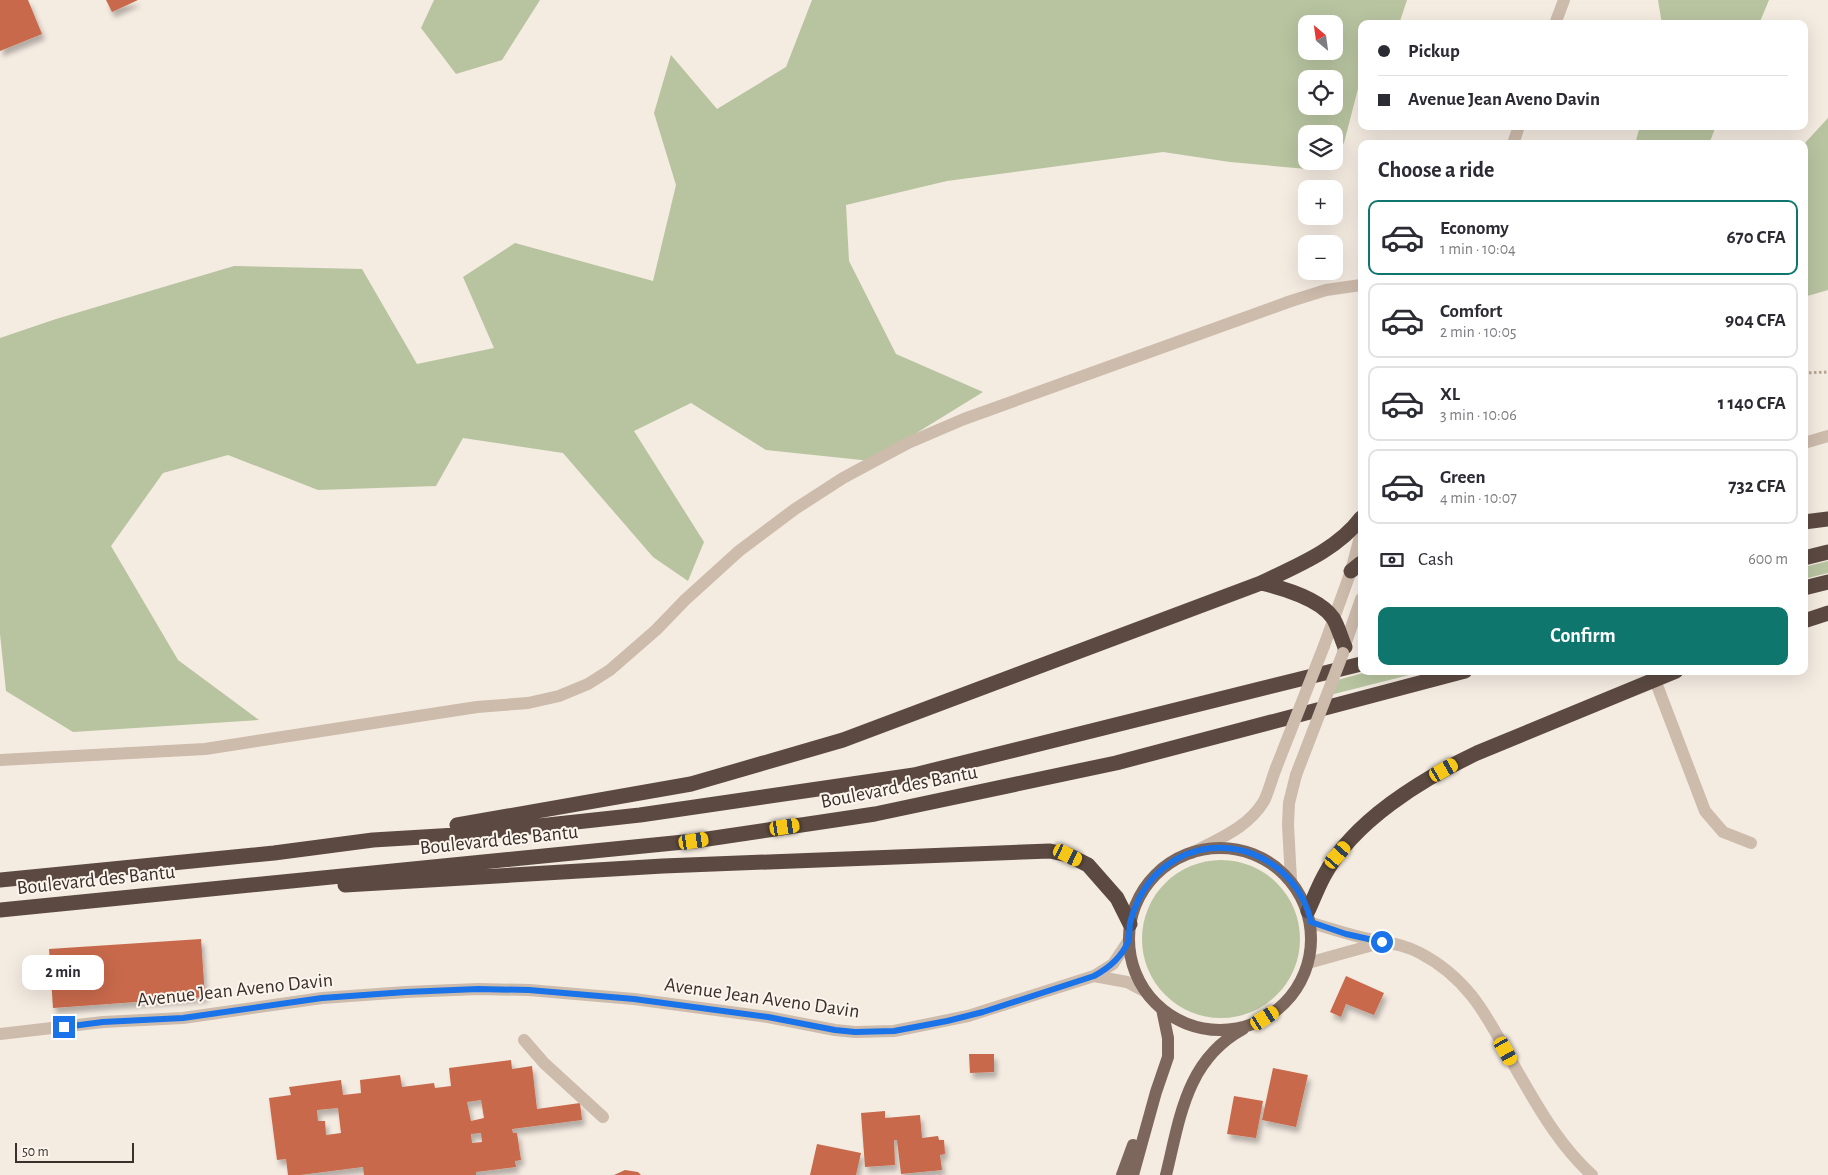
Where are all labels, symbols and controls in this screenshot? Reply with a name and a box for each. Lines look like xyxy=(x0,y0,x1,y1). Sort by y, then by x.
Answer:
north arrow xyxy=(1298,15,1342,60)
map controls xyxy=(1298,15,1343,280)
text: Pickup xyxy=(1408,42,1460,61)
button: locate xyxy=(1298,70,1343,115)
text: Avenue Jean Aveno Davin xyxy=(1408,90,1600,109)
button: layers xyxy=(1298,125,1343,170)
text: Choose a ride xyxy=(1378,159,1494,181)
button: + xyxy=(1298,180,1343,225)
icon: car xyxy=(1380,215,1425,260)
text: Economy xyxy=(1440,219,1509,238)
text: 670 CFA xyxy=(1726,228,1786,247)
button: − xyxy=(1298,235,1343,280)
text: 1 min · 10:04 xyxy=(1440,241,1516,257)
icon: car xyxy=(1380,298,1425,343)
text: Comfort xyxy=(1440,302,1502,321)
text: 904 CFA xyxy=(1725,311,1786,330)
text: 2 min · 10:05 xyxy=(1440,324,1517,340)
icon: car xyxy=(1380,381,1425,426)
text: XL xyxy=(1440,385,1460,404)
text: 1 140 CFA xyxy=(1718,394,1786,413)
text: 3 min · 10:06 xyxy=(1440,407,1517,423)
icon: car xyxy=(1380,464,1425,509)
text: Green xyxy=(1440,468,1486,487)
text: 732 CFA xyxy=(1728,477,1786,496)
text: 4 min · 10:07 xyxy=(1440,490,1517,506)
icon: cash xyxy=(1378,546,1406,574)
text: Cash xyxy=(1418,550,1454,569)
text: 600 m xyxy=(1748,551,1788,567)
button: Confirm xyxy=(1378,607,1788,665)
car xyxy=(1427,756,1460,784)
street label: Boulevard des Bantu xyxy=(819,762,979,812)
car xyxy=(769,817,800,837)
street label: Boulevard des Bantu xyxy=(419,822,579,858)
car xyxy=(678,831,709,851)
car xyxy=(1322,839,1353,871)
car xyxy=(1051,842,1084,868)
street label: Boulevard des Bantu xyxy=(16,862,176,898)
route start xyxy=(1371,931,1393,953)
callout: 2 min xyxy=(23,954,105,990)
text: 2 min xyxy=(45,964,81,980)
street label: Avenue Jean Aveno Davin xyxy=(136,970,334,1010)
street label: Avenue Jean Aveno Davin xyxy=(663,974,861,1022)
car xyxy=(1248,1004,1281,1032)
route end xyxy=(53,1016,75,1038)
car xyxy=(1492,1034,1519,1068)
scale bar xyxy=(15,1140,134,1163)
text: 50 m xyxy=(22,1145,49,1159)

